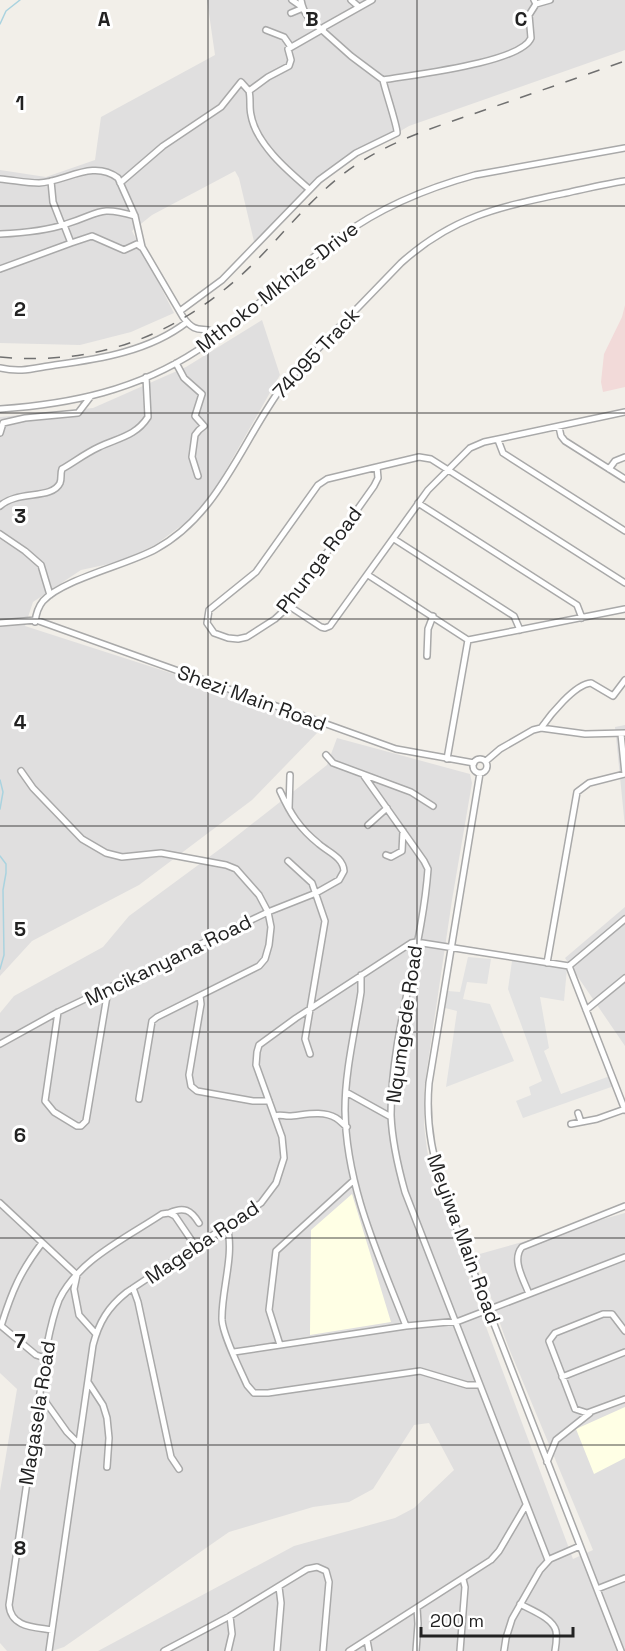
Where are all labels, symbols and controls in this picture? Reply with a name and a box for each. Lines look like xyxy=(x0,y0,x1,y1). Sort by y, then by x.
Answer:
text: A xyxy=(98,6,111,32)
text: B xyxy=(305,6,319,32)
text: C xyxy=(515,6,528,32)
text: 1 xyxy=(15,90,25,116)
street label: Mthoko Mkhize Drive xyxy=(191,215,363,359)
text: 2 xyxy=(14,296,26,322)
street label: 74095 Track xyxy=(267,302,365,404)
street label: Phunga Road xyxy=(270,501,368,619)
text: 3 xyxy=(14,503,26,529)
street label: Shezi Main Road xyxy=(174,659,330,737)
text: 4 xyxy=(14,709,27,735)
street label: Mncikanyana Road xyxy=(80,908,256,1012)
text: 5 xyxy=(14,916,26,942)
street label: Nqumgede Road xyxy=(380,943,428,1105)
text: 6 xyxy=(14,1122,26,1148)
street label: Meyiwa Main Road xyxy=(421,1150,507,1328)
street label: Mageba Road xyxy=(140,1194,264,1290)
text: 7 xyxy=(14,1328,26,1354)
street label: Magasela Road xyxy=(13,1339,61,1487)
text: 8 xyxy=(14,1535,26,1561)
scale bar xyxy=(421,1600,572,1638)
text: 200 m xyxy=(430,1609,484,1632)

